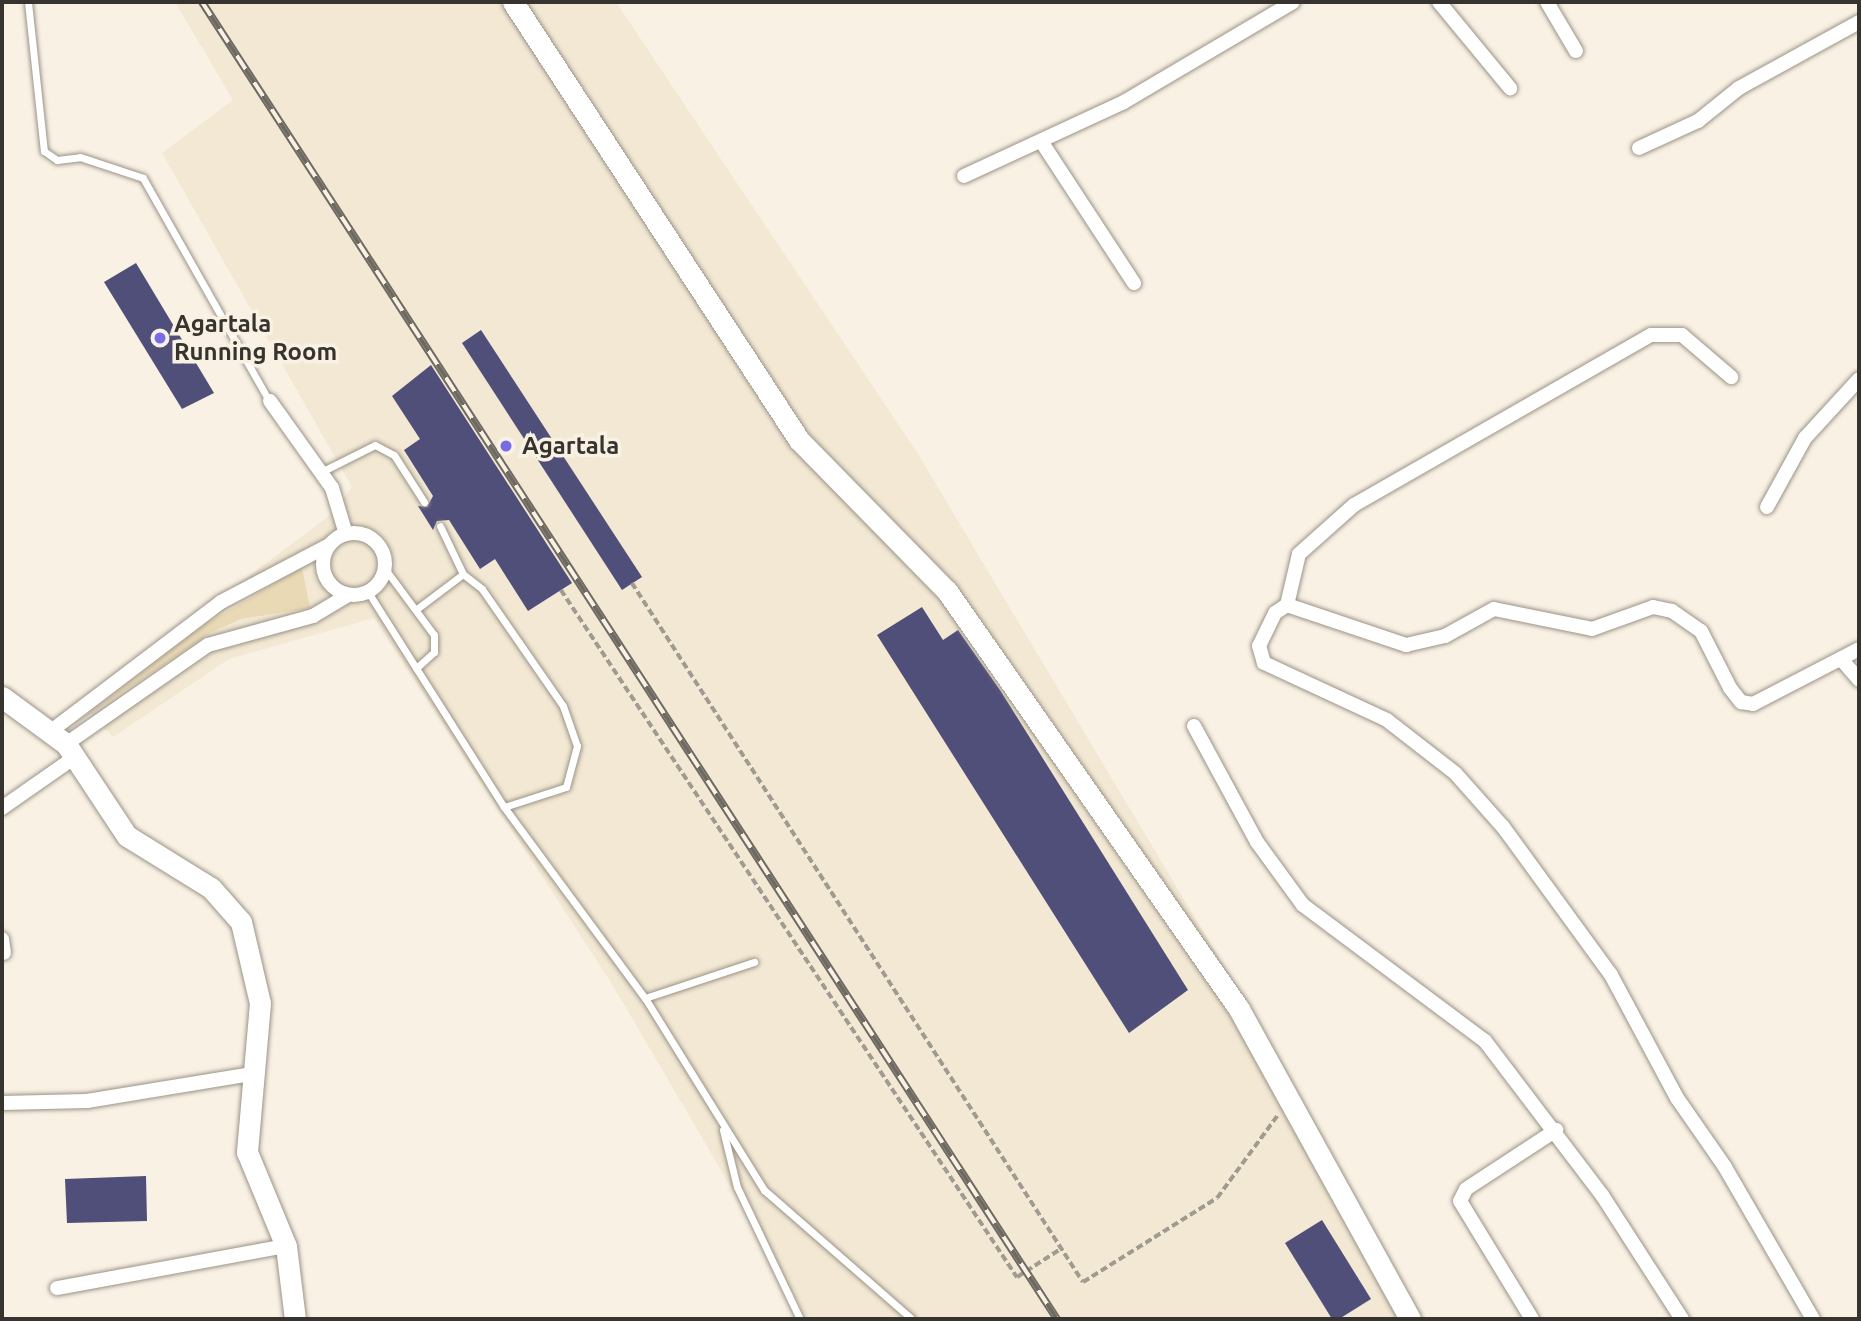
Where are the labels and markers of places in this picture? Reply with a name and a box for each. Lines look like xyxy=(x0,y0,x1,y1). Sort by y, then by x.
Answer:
place label: Agartala Running Room xyxy=(174,310,337,366)
marker: Agartala Running Room xyxy=(152,330,168,346)
place label: Agartala xyxy=(522,432,619,460)
marker: Agartala xyxy=(496,436,516,456)

